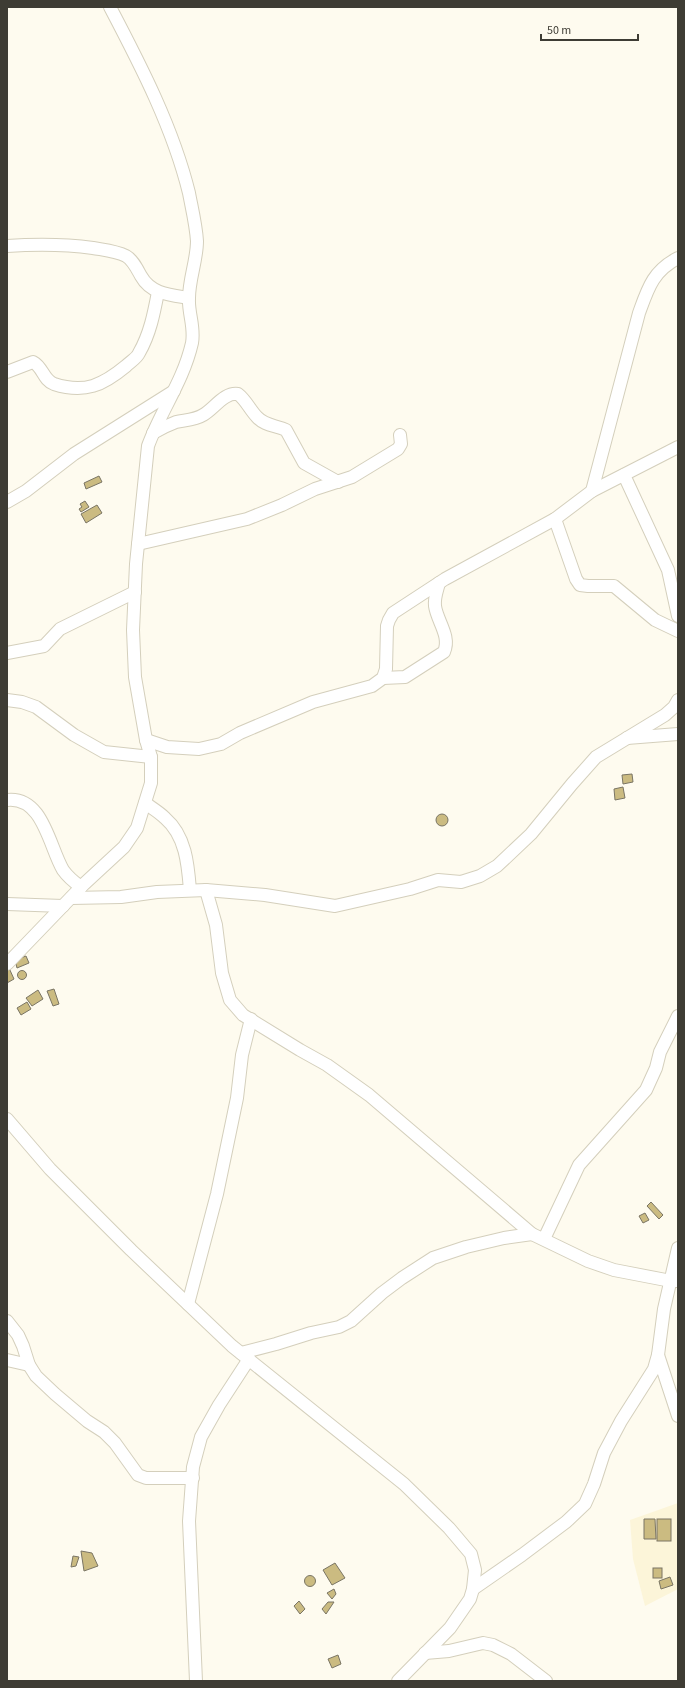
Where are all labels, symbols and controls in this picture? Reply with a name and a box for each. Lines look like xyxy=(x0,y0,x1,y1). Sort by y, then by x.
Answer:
scale bar xyxy=(541,16,638,42)
text: 50 m xyxy=(547,22,571,39)

